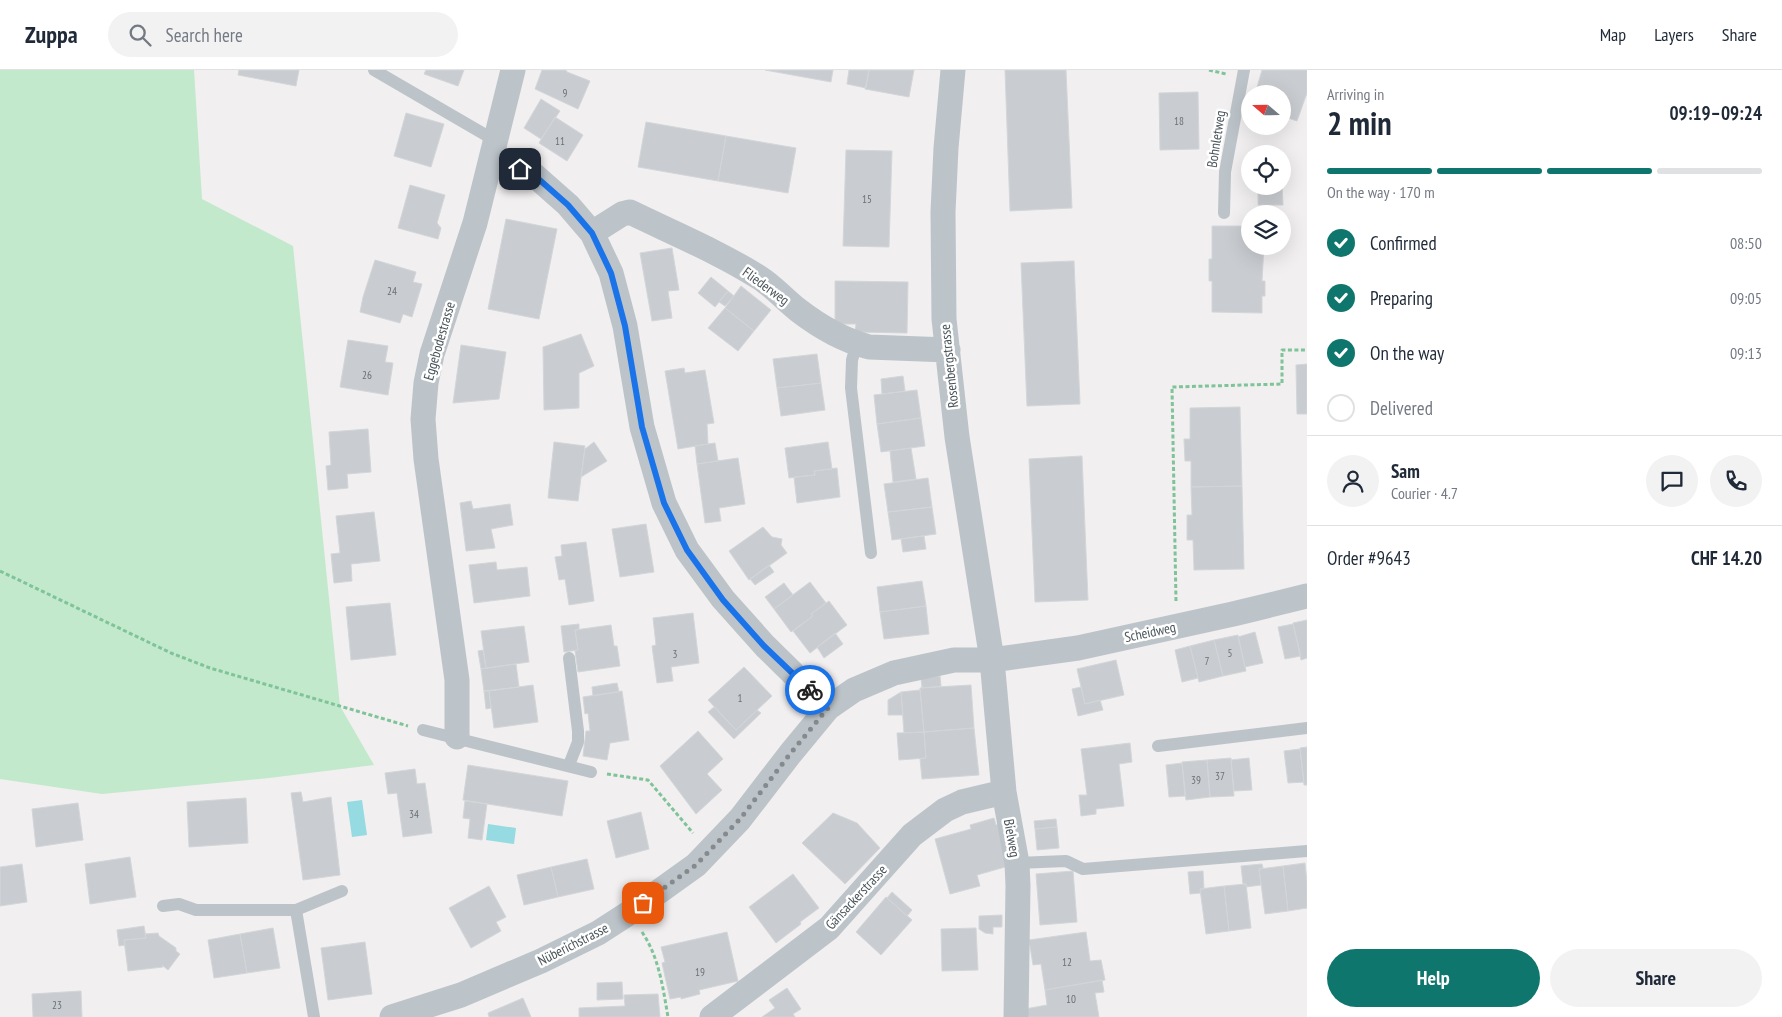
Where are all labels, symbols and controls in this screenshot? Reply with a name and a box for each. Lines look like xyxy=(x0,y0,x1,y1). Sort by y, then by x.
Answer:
search box xyxy=(108,12,458,57)
text: Zuppa xyxy=(25,19,78,50)
icon: search xyxy=(126,21,154,49)
text: Search here xyxy=(166,23,243,47)
text: Map xyxy=(1600,23,1626,46)
text: Layers xyxy=(1654,23,1694,46)
text: Share xyxy=(1722,23,1757,46)
text: Arriving in xyxy=(1327,84,1384,104)
north arrow xyxy=(1241,85,1291,135)
map controls xyxy=(1241,85,1291,255)
house number: 9 xyxy=(563,86,568,100)
text: 09:19–09:24 xyxy=(1669,101,1762,125)
text: 2 min xyxy=(1327,102,1392,144)
street label: Bohnletweg xyxy=(1203,109,1229,169)
house number: 18 xyxy=(1174,114,1184,128)
house number: 11 xyxy=(555,134,565,148)
button: locate xyxy=(1241,145,1291,195)
pin xyxy=(499,148,541,190)
icon: home xyxy=(506,155,534,183)
text: On the way · 170 m xyxy=(1327,182,1435,202)
house number: 15 xyxy=(862,192,872,206)
button: layers xyxy=(1241,205,1291,255)
icon: check xyxy=(1327,229,1355,257)
text: Confirmed xyxy=(1370,231,1437,255)
text: 08:50 xyxy=(1730,233,1762,253)
street label: Fliederweg xyxy=(739,263,793,309)
house number: 24 xyxy=(387,284,397,298)
icon: check xyxy=(1327,284,1355,312)
text: Preparing xyxy=(1370,286,1433,310)
text: 09:05 xyxy=(1730,288,1762,308)
street label: Eggebodestrasse xyxy=(419,299,459,382)
street label: Rosenbergstrasse xyxy=(936,323,962,409)
icon: check xyxy=(1327,339,1355,367)
text: On the way xyxy=(1370,341,1444,365)
text: 09:13 xyxy=(1730,343,1762,363)
house number: 26 xyxy=(362,368,372,382)
text: Delivered xyxy=(1370,396,1433,420)
button: person xyxy=(1327,455,1379,507)
button: chat xyxy=(1646,455,1698,507)
button: phone xyxy=(1710,455,1762,507)
text: Sam xyxy=(1391,459,1420,483)
text: Courier · 4.7 xyxy=(1391,483,1458,503)
text: Order #9643 xyxy=(1327,546,1411,570)
text: CHF 14.20 xyxy=(1691,546,1762,570)
street label: Scheidweg xyxy=(1123,618,1177,646)
house number: 5 xyxy=(1228,646,1233,660)
house number: 3 xyxy=(673,647,678,661)
house number: 7 xyxy=(1205,654,1210,668)
courier xyxy=(785,665,835,715)
icon: bike xyxy=(796,676,824,704)
house number: 1 xyxy=(738,691,743,705)
house number: 37 xyxy=(1215,769,1225,783)
house number: 39 xyxy=(1191,773,1201,787)
house number: 34 xyxy=(409,807,419,821)
street label: Bielweg xyxy=(1000,817,1024,859)
street label: Gänsackerstrasse xyxy=(821,861,891,933)
pin xyxy=(622,882,664,924)
icon: bag xyxy=(629,889,657,917)
street label: Nüberichstrasse xyxy=(535,918,611,969)
button: Help xyxy=(1327,949,1540,1007)
button: Share xyxy=(1550,949,1762,1007)
house number: 12 xyxy=(1062,955,1072,969)
house number: 19 xyxy=(695,965,705,979)
house number: 10 xyxy=(1066,992,1076,1006)
house number: 23 xyxy=(52,998,62,1012)

